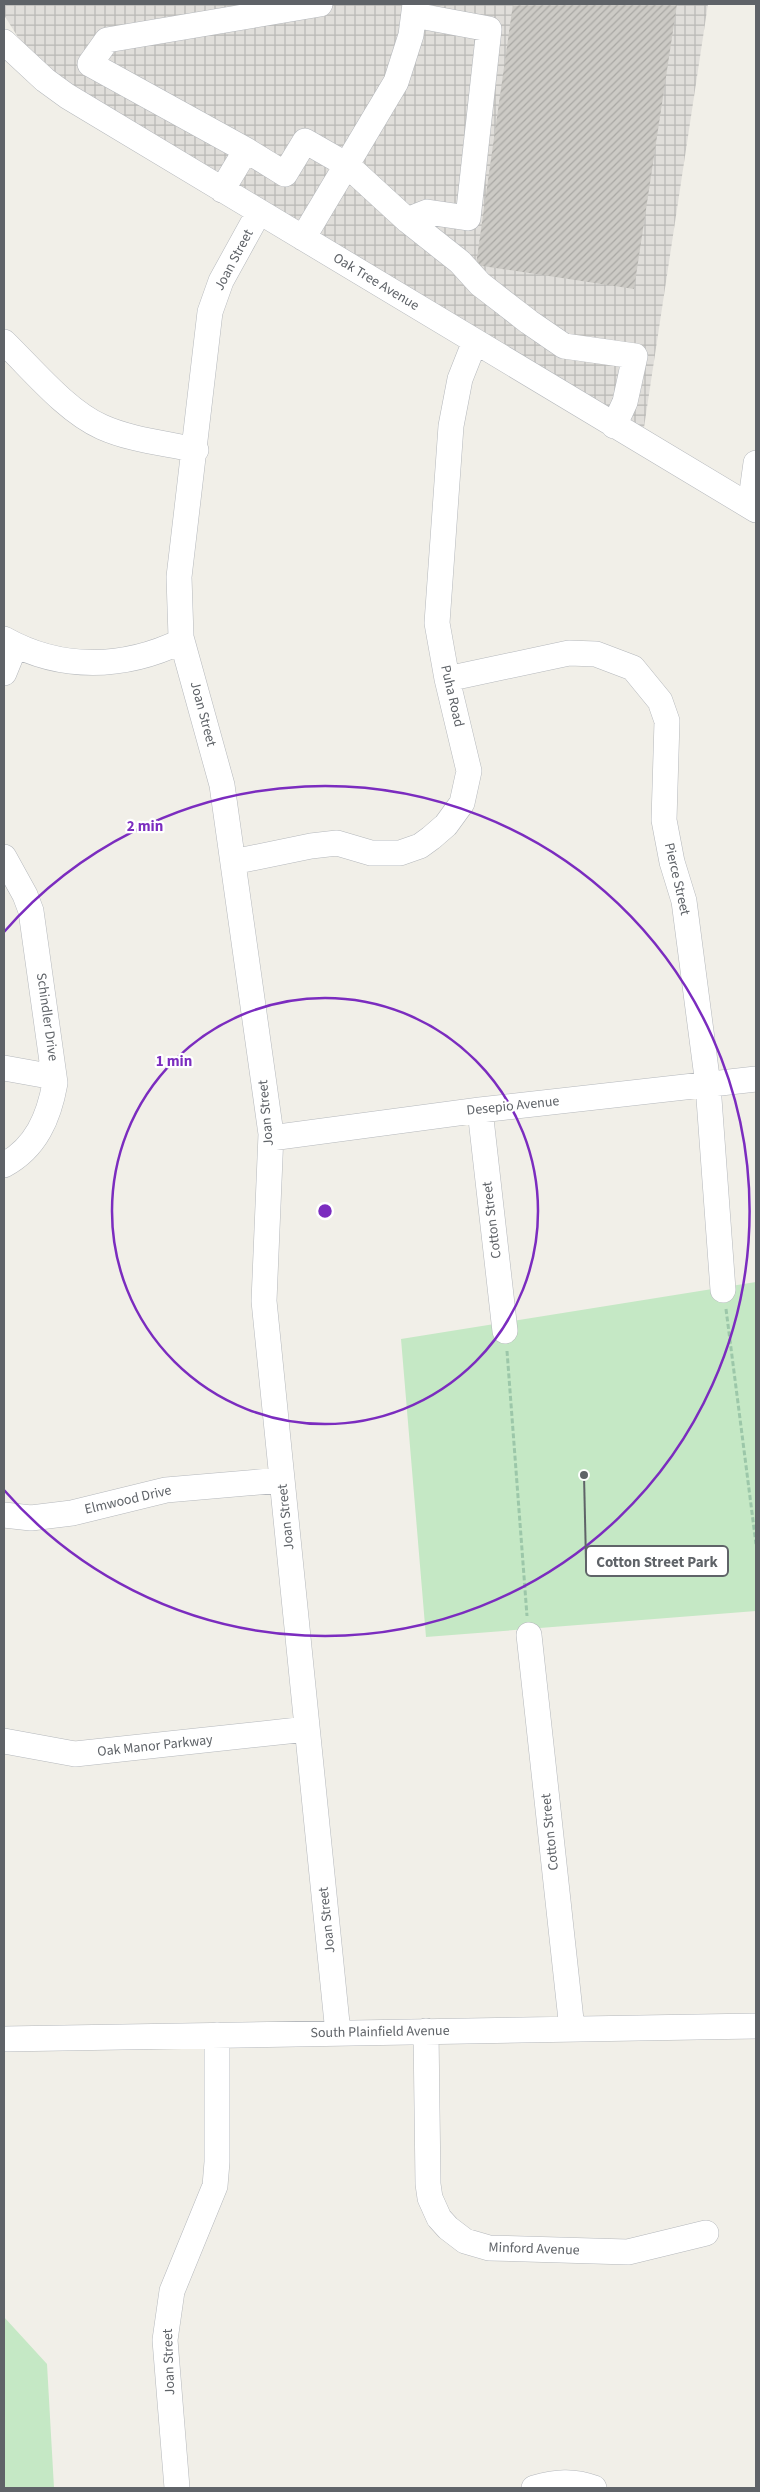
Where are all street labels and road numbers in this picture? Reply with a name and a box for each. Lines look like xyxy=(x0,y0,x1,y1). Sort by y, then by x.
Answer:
street label: Joan Street xyxy=(210,226,259,294)
street label: Oak Tree Avenue xyxy=(329,248,423,316)
street label: Puha Road xyxy=(435,663,469,729)
street label: Joan Street xyxy=(185,679,221,749)
street label: Pierce Street xyxy=(659,841,695,918)
street label: Schindler Drive xyxy=(31,972,63,1062)
street label: Joan Street xyxy=(253,1079,279,1147)
street label: Desepio Avenue xyxy=(466,1091,560,1121)
street label: Cotton Street xyxy=(477,1180,507,1260)
street label: Elmwood Drive xyxy=(83,1480,173,1520)
street label: Joan Street xyxy=(273,1483,299,1551)
street label: Oak Manor Parkway xyxy=(96,1730,214,1762)
street label: Cotton Street xyxy=(536,1792,564,1872)
street label: Joan Street xyxy=(314,1886,340,1954)
street label: South Plainfield Avenue xyxy=(310,2021,450,2043)
street label: Minford Avenue xyxy=(488,2237,580,2261)
street label: Joan Street xyxy=(158,2328,180,2396)

